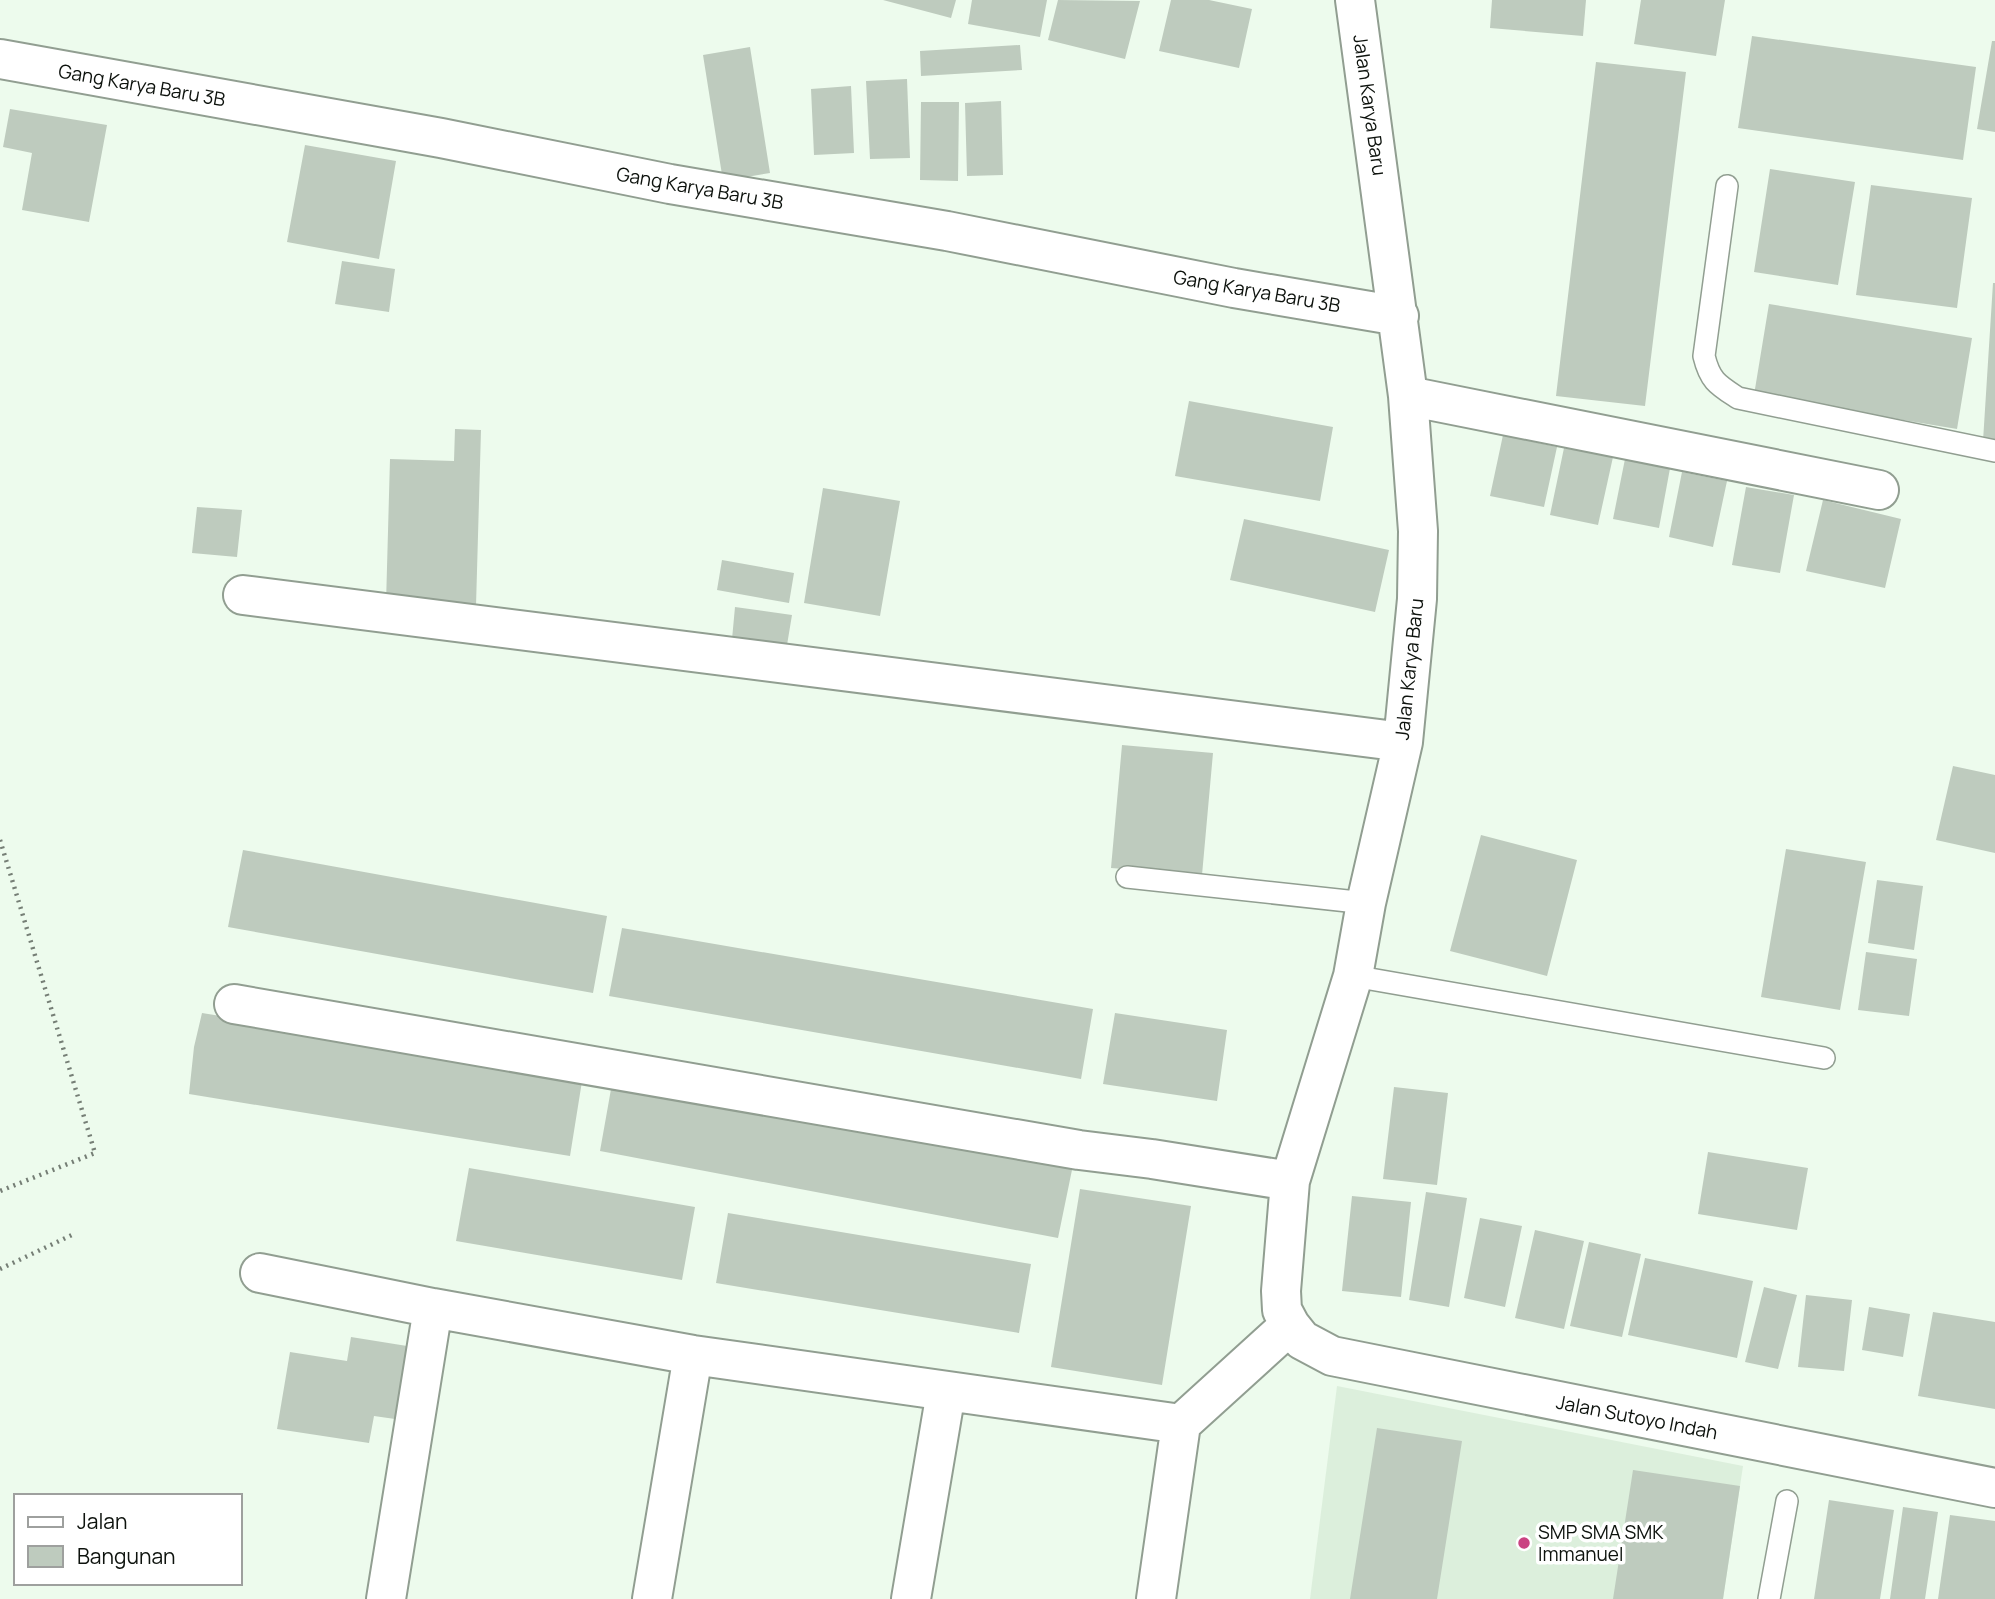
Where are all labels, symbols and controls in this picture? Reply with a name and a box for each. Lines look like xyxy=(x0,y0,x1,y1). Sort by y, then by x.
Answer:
street label: Jalan Karya Baru xyxy=(1347,33,1393,177)
street label: Gang Karya Baru 3B xyxy=(56,58,228,113)
street label: Gang Karya Baru 3B xyxy=(614,161,786,216)
street label: Gang Karya Baru 3B xyxy=(1171,264,1343,319)
street label: Jalan Karya Baru xyxy=(1389,597,1429,741)
street label: Jalan Sutoyo Indah xyxy=(1554,1389,1720,1445)
legend xyxy=(14,1494,242,1585)
text: Jalan xyxy=(77,1507,127,1535)
place label: SMP SMA SMK Immanuel xyxy=(1538,1519,1664,1567)
marker: SMP SMA SMK Immanuel xyxy=(1516,1535,1532,1551)
text: Bangunan xyxy=(77,1542,176,1570)

